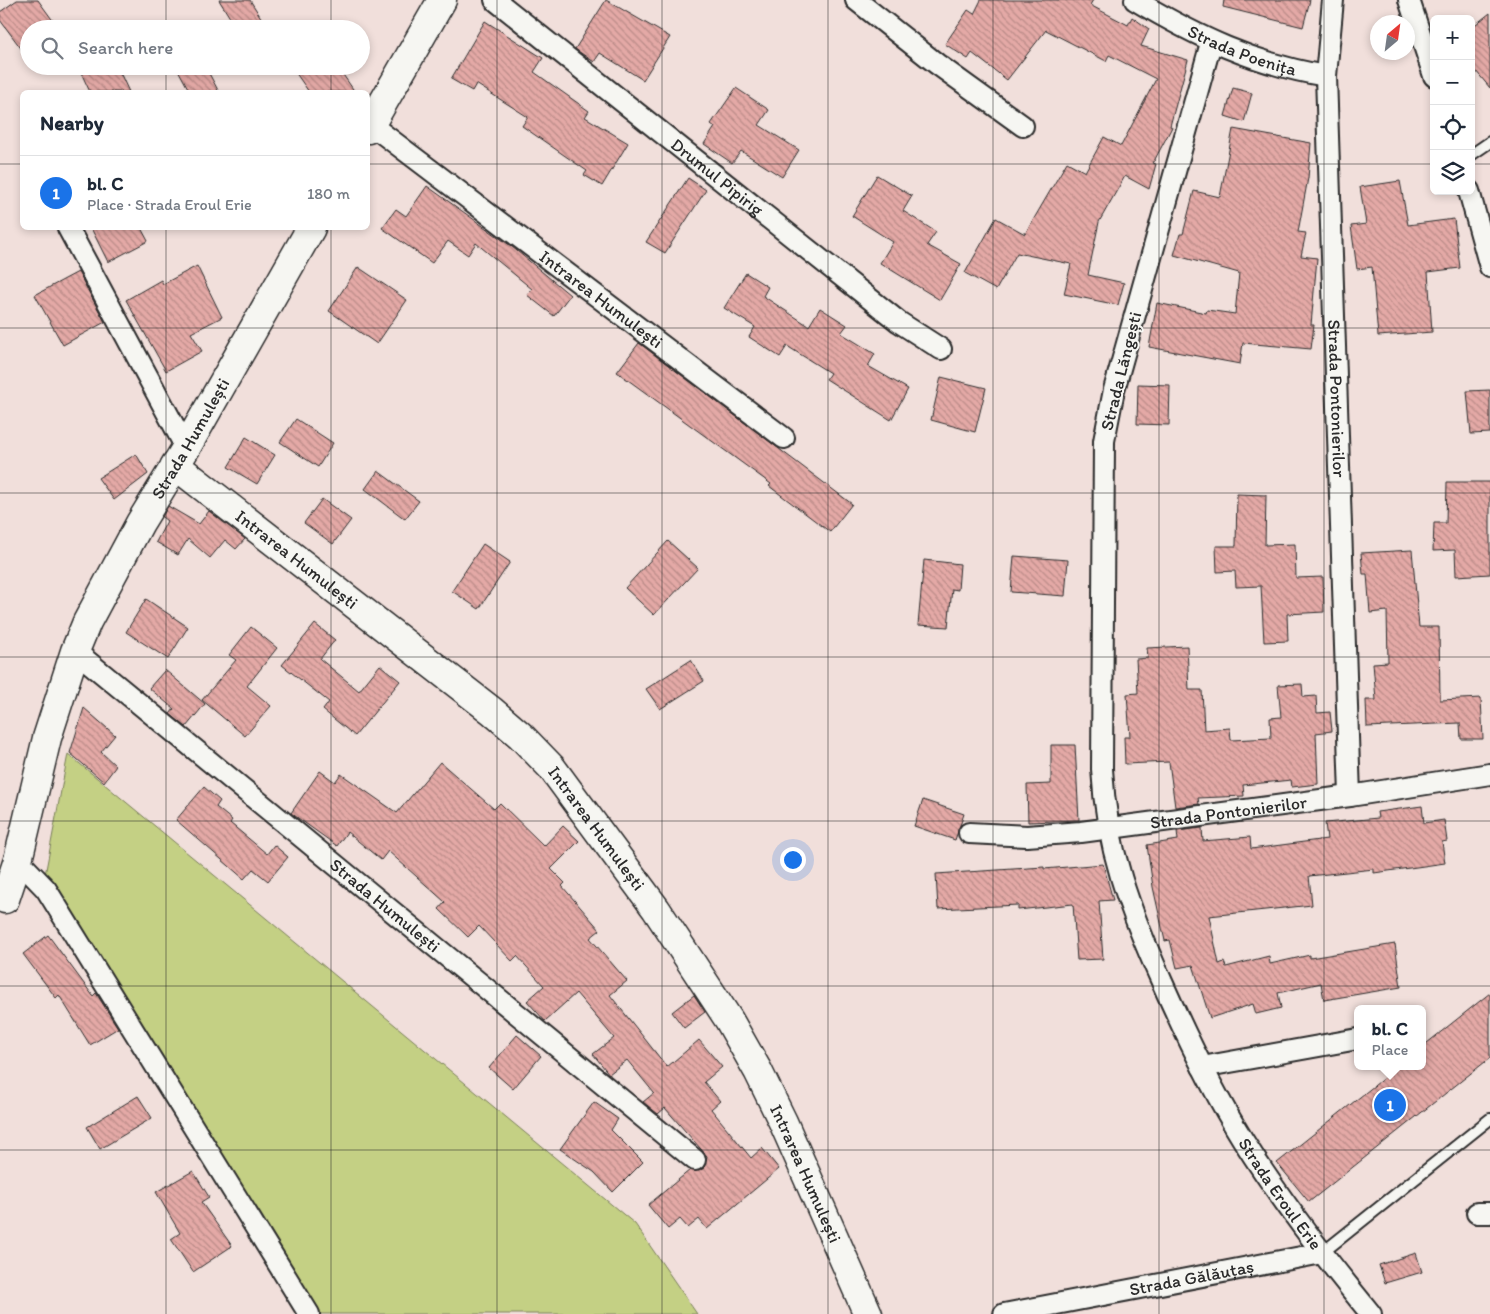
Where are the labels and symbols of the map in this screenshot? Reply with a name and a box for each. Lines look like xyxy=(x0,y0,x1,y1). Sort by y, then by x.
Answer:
north arrow xyxy=(1370,15,1415,60)
street label: Strada Poenița xyxy=(1184,20,1299,81)
street label: Drumul Pipirig xyxy=(666,133,768,221)
street label: Intrarea Humulești xyxy=(535,245,667,353)
street label: Strada Lăngești xyxy=(1096,309,1146,433)
street label: Strada Pontonierilor xyxy=(1323,319,1350,479)
street label: Strada Humulești xyxy=(146,374,234,503)
street label: Intrarea Humulești xyxy=(231,505,362,614)
street label: Intrarea Humulești xyxy=(543,762,650,895)
street label: Strada Pontonierilor xyxy=(1149,791,1309,834)
your location xyxy=(780,847,806,873)
street label: Strada Humulești xyxy=(325,854,445,957)
pin: 1 xyxy=(1374,1086,1406,1124)
street label: Intrarea Humulești xyxy=(765,1101,846,1246)
street label: Strada Eroul Erie xyxy=(1233,1134,1327,1254)
street label: Strada Gălăuțaș xyxy=(1127,1255,1256,1301)

